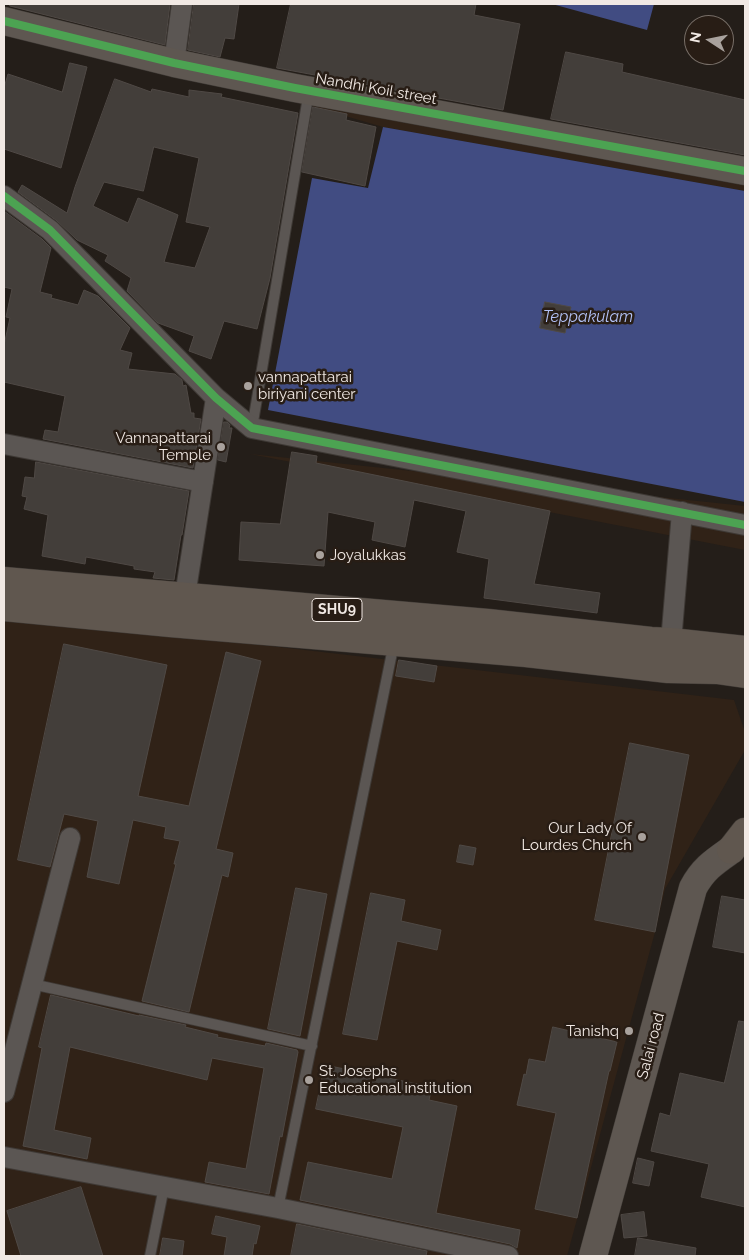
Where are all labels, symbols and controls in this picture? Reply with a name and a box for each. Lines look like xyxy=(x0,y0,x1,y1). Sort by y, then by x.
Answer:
north arrow xyxy=(684,15,734,65)
text: N xyxy=(686,31,704,44)
street label: Nandhi Koil street xyxy=(314,69,438,109)
water label: Teppakulam xyxy=(543,307,633,327)
place label: vannapattarai biriyani center xyxy=(258,368,356,403)
marker: vannapattarai biriyani center xyxy=(242,380,254,392)
place label: Vannapattarai Temple xyxy=(115,429,211,464)
marker: Vannapattarai Temple xyxy=(215,441,227,453)
place label: Joyalukkas xyxy=(330,546,406,564)
marker: Joyalukkas xyxy=(314,549,326,561)
road number: SHU9 xyxy=(312,598,362,622)
place label: Our Lady Of Lourdes Church xyxy=(521,819,632,854)
marker: Our Lady Of Lourdes Church xyxy=(636,831,648,843)
street label: Salai road xyxy=(633,1011,669,1081)
place label: Tanishq xyxy=(566,1022,619,1040)
marker: Tanishq xyxy=(623,1025,635,1037)
place label: St. Josephs Educational institution xyxy=(319,1062,472,1097)
marker: St. Josephs Educational institution xyxy=(303,1074,315,1086)

